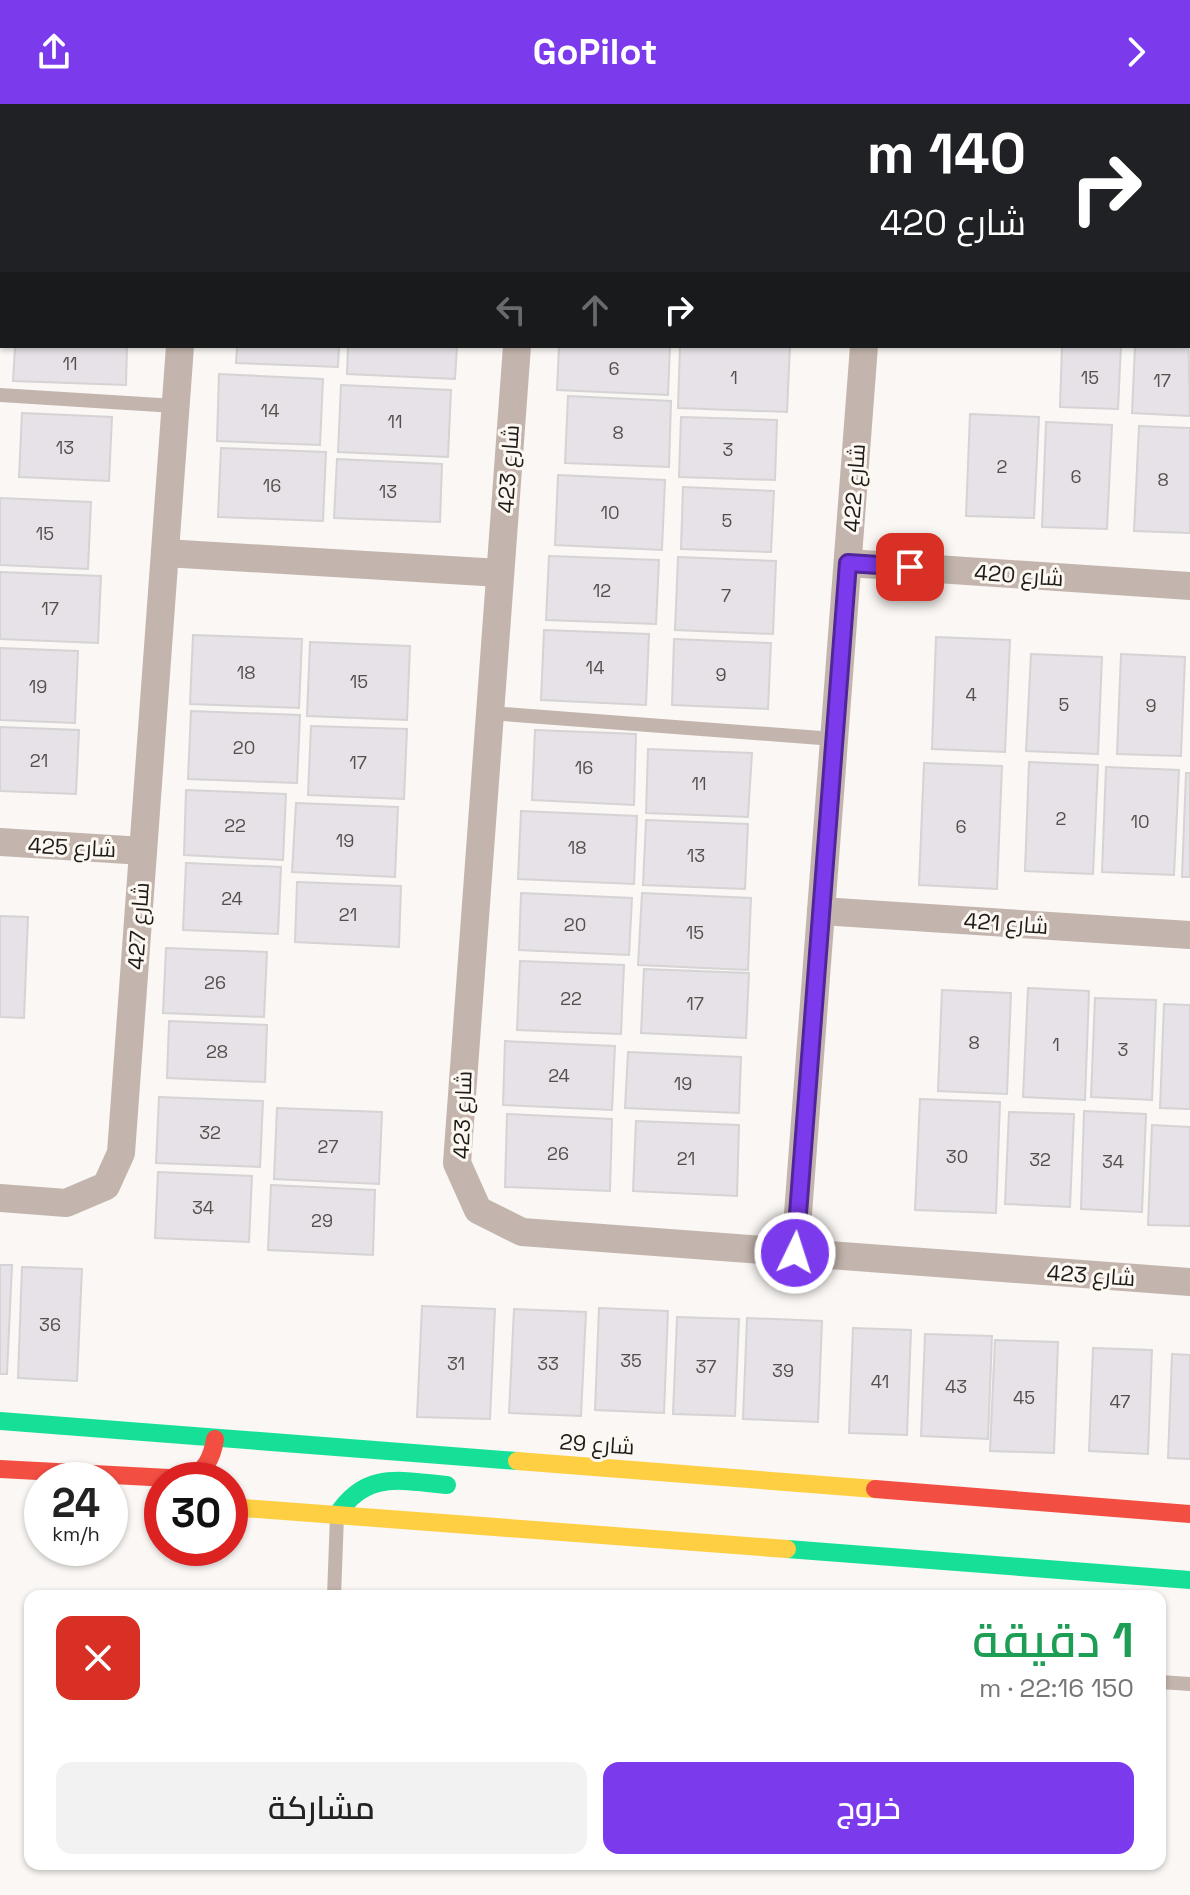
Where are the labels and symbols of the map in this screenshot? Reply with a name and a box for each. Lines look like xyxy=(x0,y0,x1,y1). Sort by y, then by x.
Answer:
house number: 11 xyxy=(62,352,78,375)
house number: 6 xyxy=(608,357,620,380)
house number: 1 xyxy=(730,366,738,389)
house number: 15 xyxy=(1081,366,1099,389)
house number: 17 xyxy=(1153,369,1171,392)
house number: 14 xyxy=(261,399,279,422)
house number: 11 xyxy=(387,410,403,433)
house number: 8 xyxy=(612,421,624,444)
street label: شارع 423 xyxy=(491,424,526,514)
house number: 13 xyxy=(56,436,74,459)
house number: 3 xyxy=(723,438,733,461)
street label: شارع 422 xyxy=(837,443,872,533)
house number: 2 xyxy=(997,455,1007,478)
house number: 6 xyxy=(1070,465,1082,488)
house number: 8 xyxy=(1157,468,1169,491)
house number: 16 xyxy=(263,474,281,497)
house number: 13 xyxy=(379,480,397,503)
house number: 10 xyxy=(600,501,620,524)
house number: 5 xyxy=(722,509,732,532)
house number: 15 xyxy=(36,522,54,545)
pin xyxy=(876,533,944,601)
street label: شارع 420 xyxy=(973,558,1065,593)
house number: 12 xyxy=(593,579,611,602)
house number: 7 xyxy=(721,584,731,607)
house number: 17 xyxy=(41,597,59,620)
house number: 14 xyxy=(586,656,604,679)
house number: 18 xyxy=(237,661,255,684)
house number: 9 xyxy=(715,663,727,686)
house number: 15 xyxy=(350,670,368,693)
house number: 19 xyxy=(29,675,47,698)
house number: 4 xyxy=(965,683,977,706)
house number: 5 xyxy=(1059,693,1069,716)
house number: 9 xyxy=(1145,694,1157,717)
house number: 20 xyxy=(233,736,255,759)
house number: 21 xyxy=(30,749,48,772)
house number: 17 xyxy=(349,751,367,774)
house number: 16 xyxy=(575,756,593,779)
house number: 11 xyxy=(691,772,707,795)
house number: 2 xyxy=(1056,807,1066,830)
house number: 10 xyxy=(1130,810,1150,833)
house number: 22 xyxy=(224,814,246,837)
house number: 6 xyxy=(955,815,967,838)
house number: 19 xyxy=(336,829,354,852)
street label: شارع 425 xyxy=(27,831,117,864)
house number: 18 xyxy=(568,836,586,859)
house number: 13 xyxy=(687,844,705,867)
street label: شارع 427 xyxy=(121,881,156,971)
house number: 24 xyxy=(221,887,243,910)
house number: 21 xyxy=(339,903,357,926)
street label: شارع 421 xyxy=(963,906,1049,941)
house number: 20 xyxy=(564,913,586,936)
house number: 15 xyxy=(686,921,704,944)
house number: 26 xyxy=(204,971,226,994)
house number: 22 xyxy=(560,987,582,1010)
house number: 17 xyxy=(686,992,704,1015)
house number: 8 xyxy=(968,1031,980,1054)
house number: 1 xyxy=(1052,1033,1060,1056)
house number: 3 xyxy=(1118,1038,1128,1061)
house number: 28 xyxy=(206,1040,228,1063)
house number: 24 xyxy=(548,1064,570,1087)
street label: شارع 423 xyxy=(446,1070,479,1160)
house number: 19 xyxy=(674,1072,692,1095)
house number: 32 xyxy=(199,1121,221,1144)
house number: 27 xyxy=(318,1135,338,1158)
house number: 26 xyxy=(547,1142,569,1165)
house number: 30 xyxy=(946,1145,968,1168)
house number: 21 xyxy=(677,1147,695,1170)
house number: 32 xyxy=(1029,1148,1051,1171)
house number: 34 xyxy=(1102,1150,1124,1173)
house number: 34 xyxy=(192,1196,214,1219)
house number: 29 xyxy=(311,1209,333,1232)
position arrow xyxy=(753,1211,837,1295)
street label: شارع 423 xyxy=(1046,1258,1136,1293)
house number: 36 xyxy=(39,1313,61,1336)
house number: 35 xyxy=(620,1349,642,1372)
house number: 31 xyxy=(447,1352,465,1375)
house number: 33 xyxy=(537,1352,559,1375)
house number: 37 xyxy=(695,1355,717,1378)
house number: 39 xyxy=(772,1359,794,1382)
house number: 41 xyxy=(871,1370,889,1393)
house number: 43 xyxy=(945,1375,967,1398)
house number: 45 xyxy=(1013,1386,1035,1409)
house number: 47 xyxy=(1110,1390,1130,1413)
street label: شارع 29 xyxy=(559,1427,635,1462)
speed limit sign: 30 xyxy=(144,1462,248,1566)

